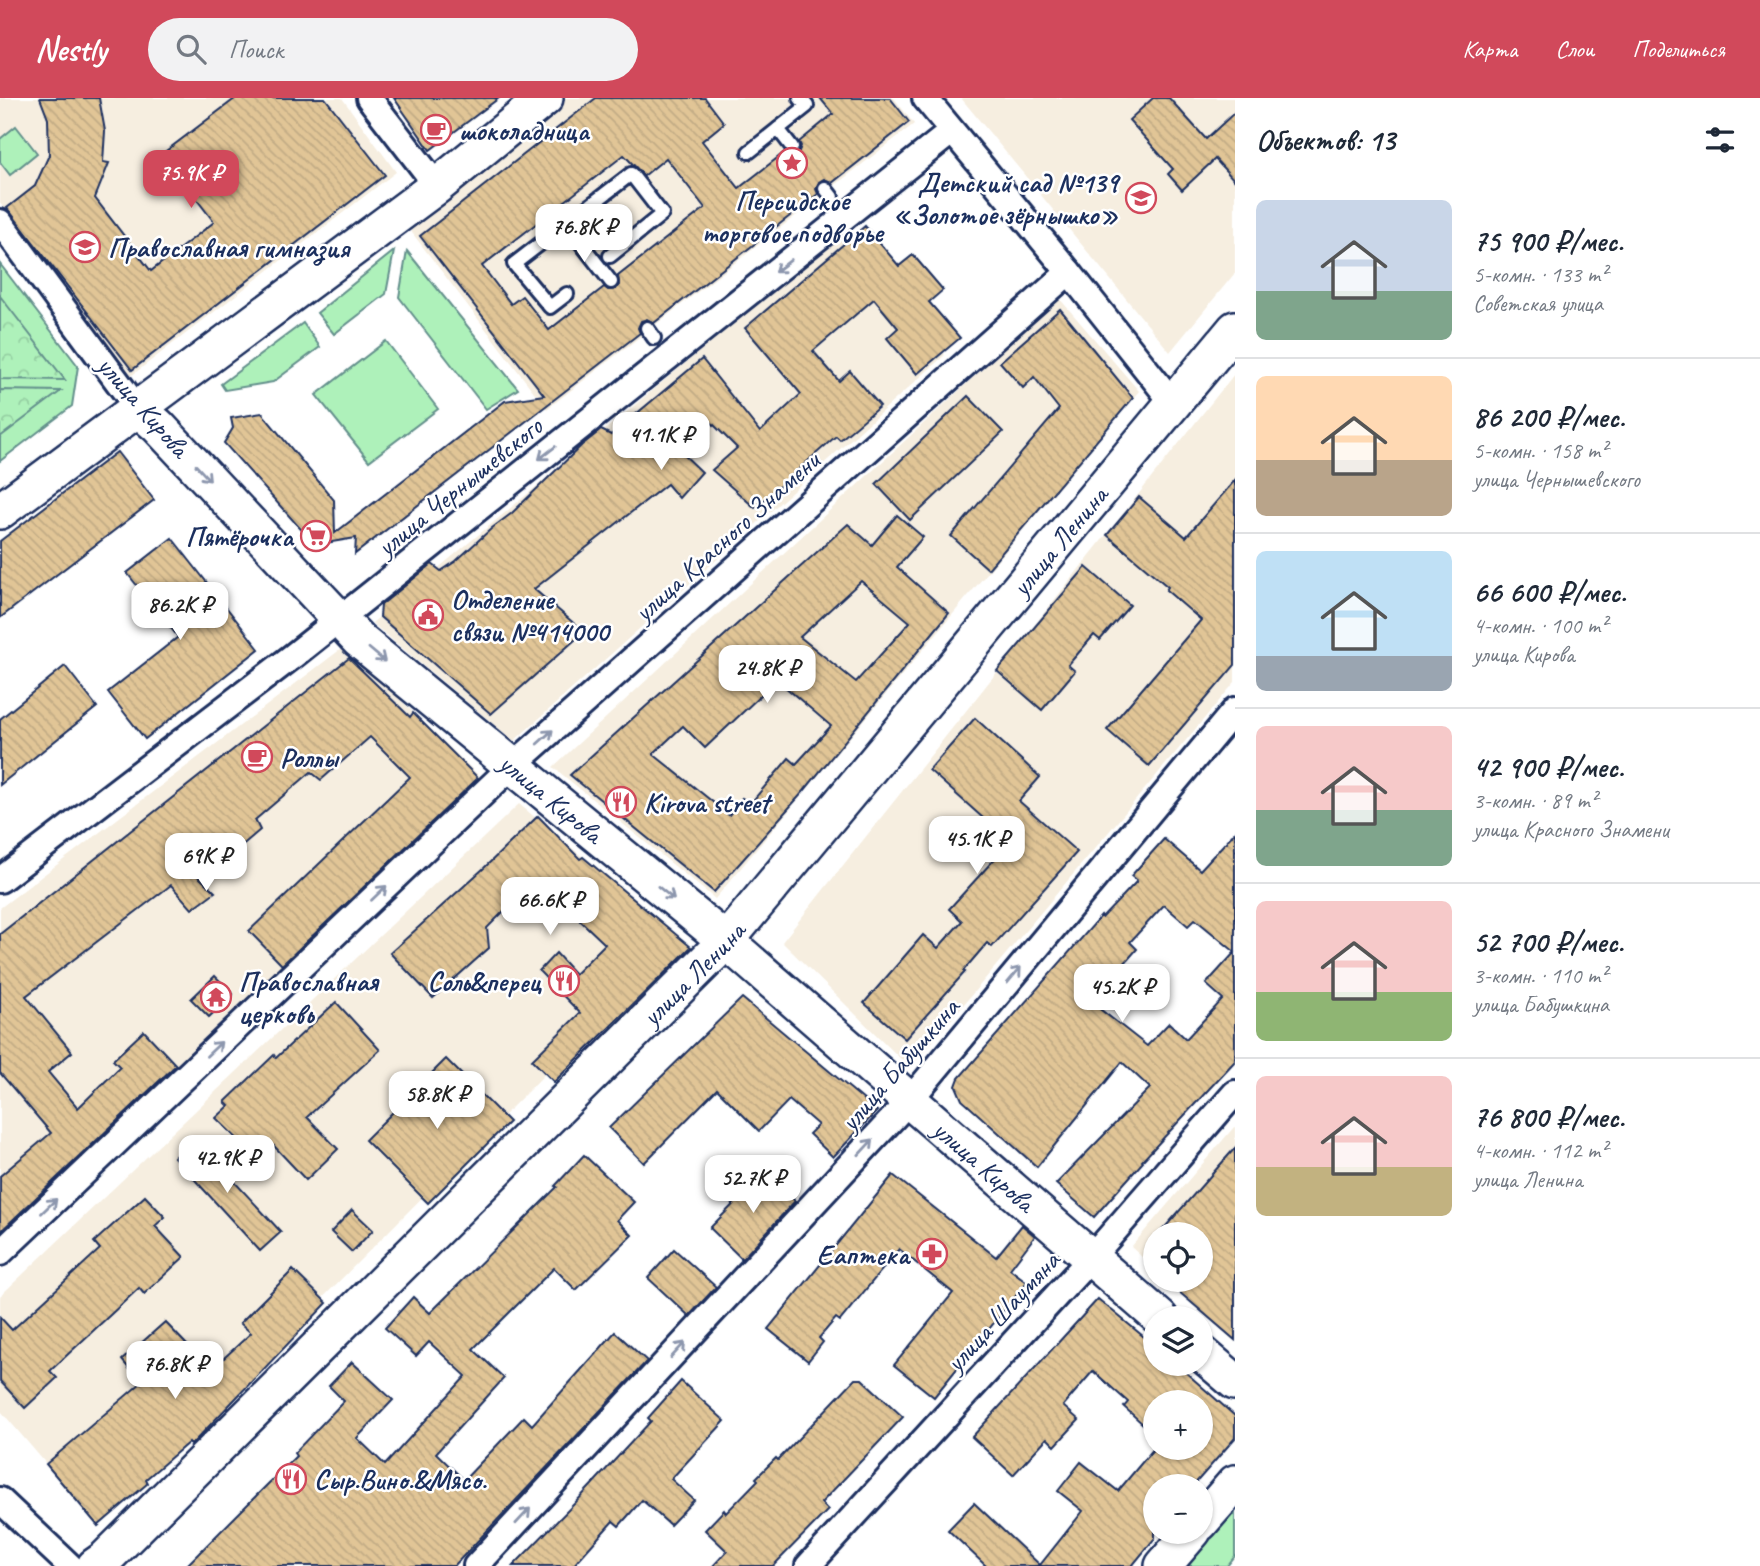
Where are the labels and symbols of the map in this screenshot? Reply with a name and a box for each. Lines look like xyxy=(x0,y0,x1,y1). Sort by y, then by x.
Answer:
cafe icon: шоколадница xyxy=(419,113,453,147)
place label: шоколадница xyxy=(459,113,590,148)
place icon: Персидское торговое подворье xyxy=(775,146,809,180)
pin: 75.9K ₽ xyxy=(126,150,256,210)
place label: Детский сад №139 «Золотое зёрнышко» xyxy=(893,165,1122,232)
school or university icon: Детский сад №139 «Золотое зёрнышко» xyxy=(1124,181,1158,215)
place label: Персидское торговое подворье xyxy=(702,183,885,250)
pin: 76.8K ₽ xyxy=(519,204,649,264)
school or university icon: Православная гимназия xyxy=(68,230,102,264)
place label: Православная гимназия xyxy=(108,230,352,266)
one-way arrow xyxy=(774,258,792,274)
street label: улица Кирова xyxy=(89,347,199,466)
street label: улица Чернышевского xyxy=(368,407,551,565)
pin: 41.1K ₽ xyxy=(596,412,726,472)
street label: улица Красного Знамени xyxy=(625,442,829,630)
one-way arrow xyxy=(539,446,557,461)
one-way arrow xyxy=(195,464,212,481)
street label: улица Ленина xyxy=(1002,477,1117,605)
place label: Пятёрочка xyxy=(186,519,295,554)
supermarket icon: Пятёрочка xyxy=(299,519,333,553)
pin: 86.2K ₽ xyxy=(115,582,245,642)
place label: Отделение связи №414000 xyxy=(451,582,612,649)
public building icon: Отделение связи №414000 xyxy=(411,598,445,632)
pin: 24.8K ₽ xyxy=(702,646,832,705)
one-way arrow xyxy=(368,647,386,663)
one-way arrow xyxy=(536,729,554,745)
cafe icon: Роллы xyxy=(240,740,274,774)
place label: Роллы xyxy=(280,740,340,775)
street label: улица Кирова xyxy=(491,744,612,852)
restaurant icon: Kirova street xyxy=(604,785,638,819)
place label: Kirova street xyxy=(644,785,774,820)
pin: 45.1K ₽ xyxy=(912,816,1042,876)
pin: 69K ₽ xyxy=(157,834,255,893)
pin: 66.6K ₽ xyxy=(485,878,615,937)
one-way arrow xyxy=(370,884,387,901)
one-way arrow xyxy=(657,885,675,901)
street label: улица Ленина xyxy=(633,913,754,1035)
place label: Православная церковь xyxy=(239,964,380,1031)
place label: Соль&перец xyxy=(427,964,543,999)
restaurant icon: Соль&перец xyxy=(547,964,581,998)
pin: 45.2K ₽ xyxy=(1057,964,1187,1024)
one-way arrow xyxy=(1006,966,1022,984)
temple icon: Православная церковь xyxy=(199,980,233,1014)
street label: улица Бабушкина xyxy=(831,989,968,1140)
one-way arrow xyxy=(205,1041,222,1058)
pin: 58.8K ₽ xyxy=(372,1072,502,1131)
street label: улица Кирова xyxy=(924,1111,1044,1221)
pin: 42.9K ₽ xyxy=(162,1136,292,1195)
one-way arrow xyxy=(858,1139,875,1156)
pin: 52.7K ₽ xyxy=(688,1156,818,1215)
one-way arrow xyxy=(41,1198,58,1215)
place label: Еаптека xyxy=(817,1237,912,1272)
pharmacy icon: Еаптека xyxy=(915,1237,949,1271)
street label: улица Шаумяна xyxy=(936,1242,1069,1381)
one-way arrow xyxy=(670,1341,686,1359)
pin: 76.8K ₽ xyxy=(110,1342,240,1401)
restaurant icon: Сыр.Вино.&Мясо. xyxy=(274,1462,308,1496)
place label: Сыр.Вино.&Мясо. xyxy=(314,1462,487,1497)
one-way arrow xyxy=(514,1508,531,1525)

